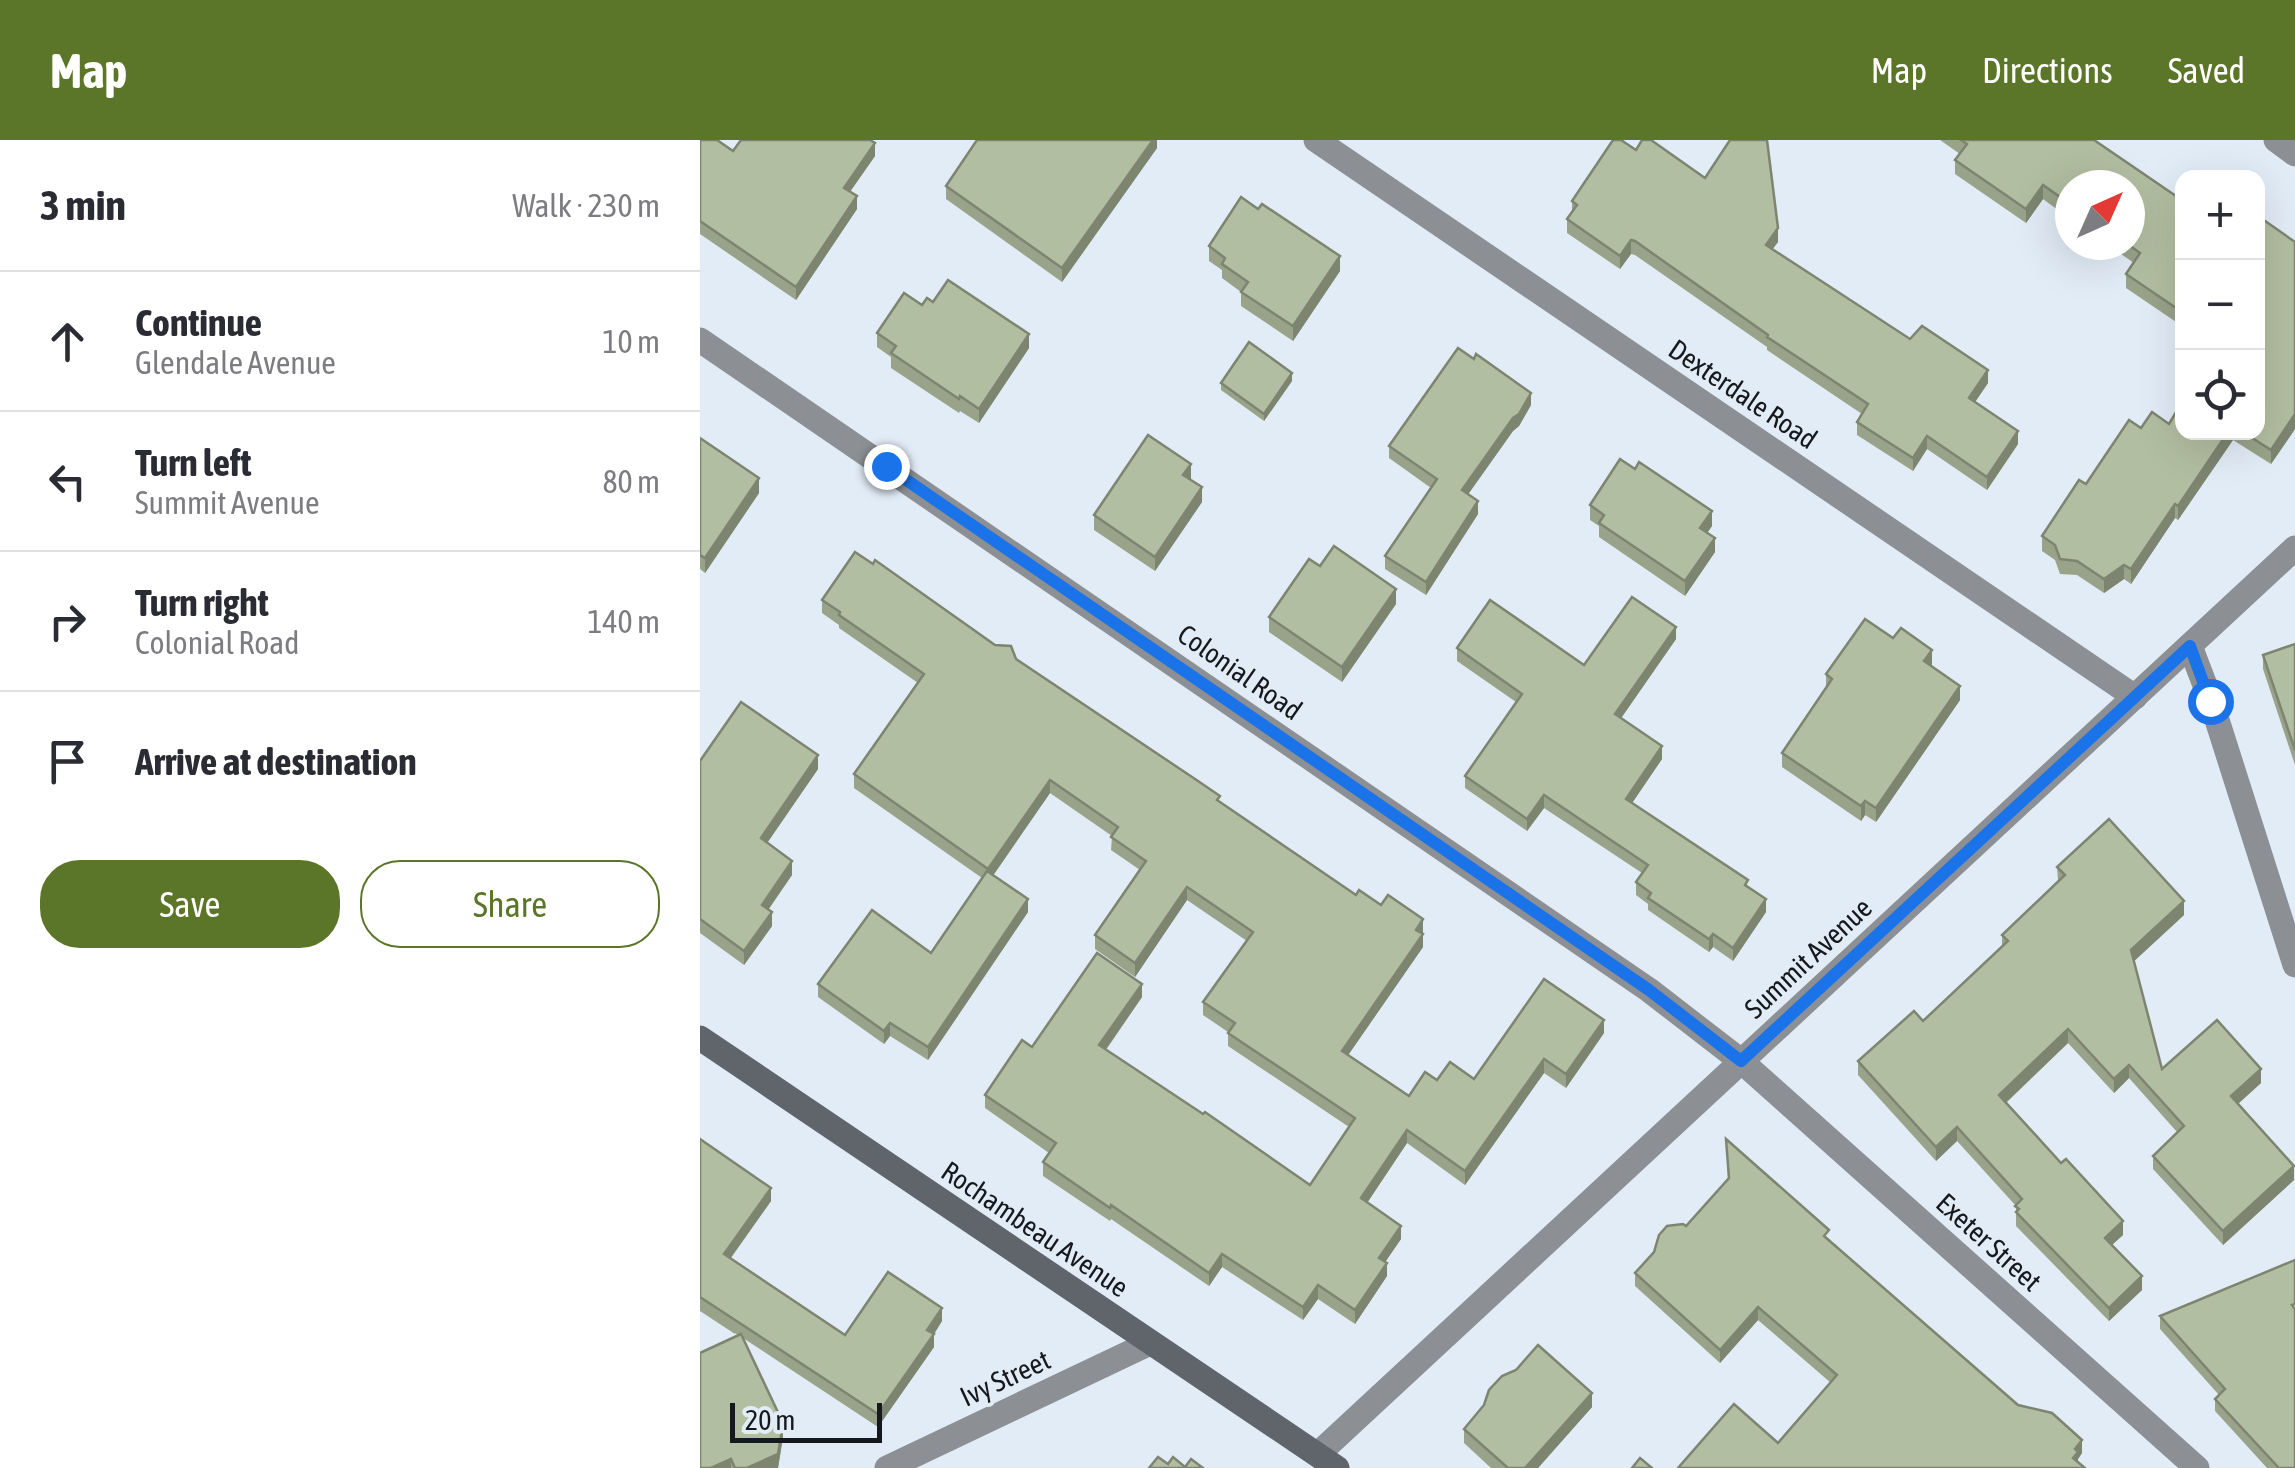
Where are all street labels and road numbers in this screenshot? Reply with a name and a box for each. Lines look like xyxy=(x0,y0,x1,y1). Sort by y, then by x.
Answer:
street label: Dexterdale Road xyxy=(1663,333,1823,455)
street label: Colonial Road xyxy=(1172,618,1308,726)
street label: Summit Avenue xyxy=(1738,891,1878,1025)
street label: Rochambeau Avenue xyxy=(936,1155,1134,1303)
street label: Exeter Street xyxy=(1930,1187,2048,1297)
street label: Ivy Street xyxy=(955,1343,1055,1413)

